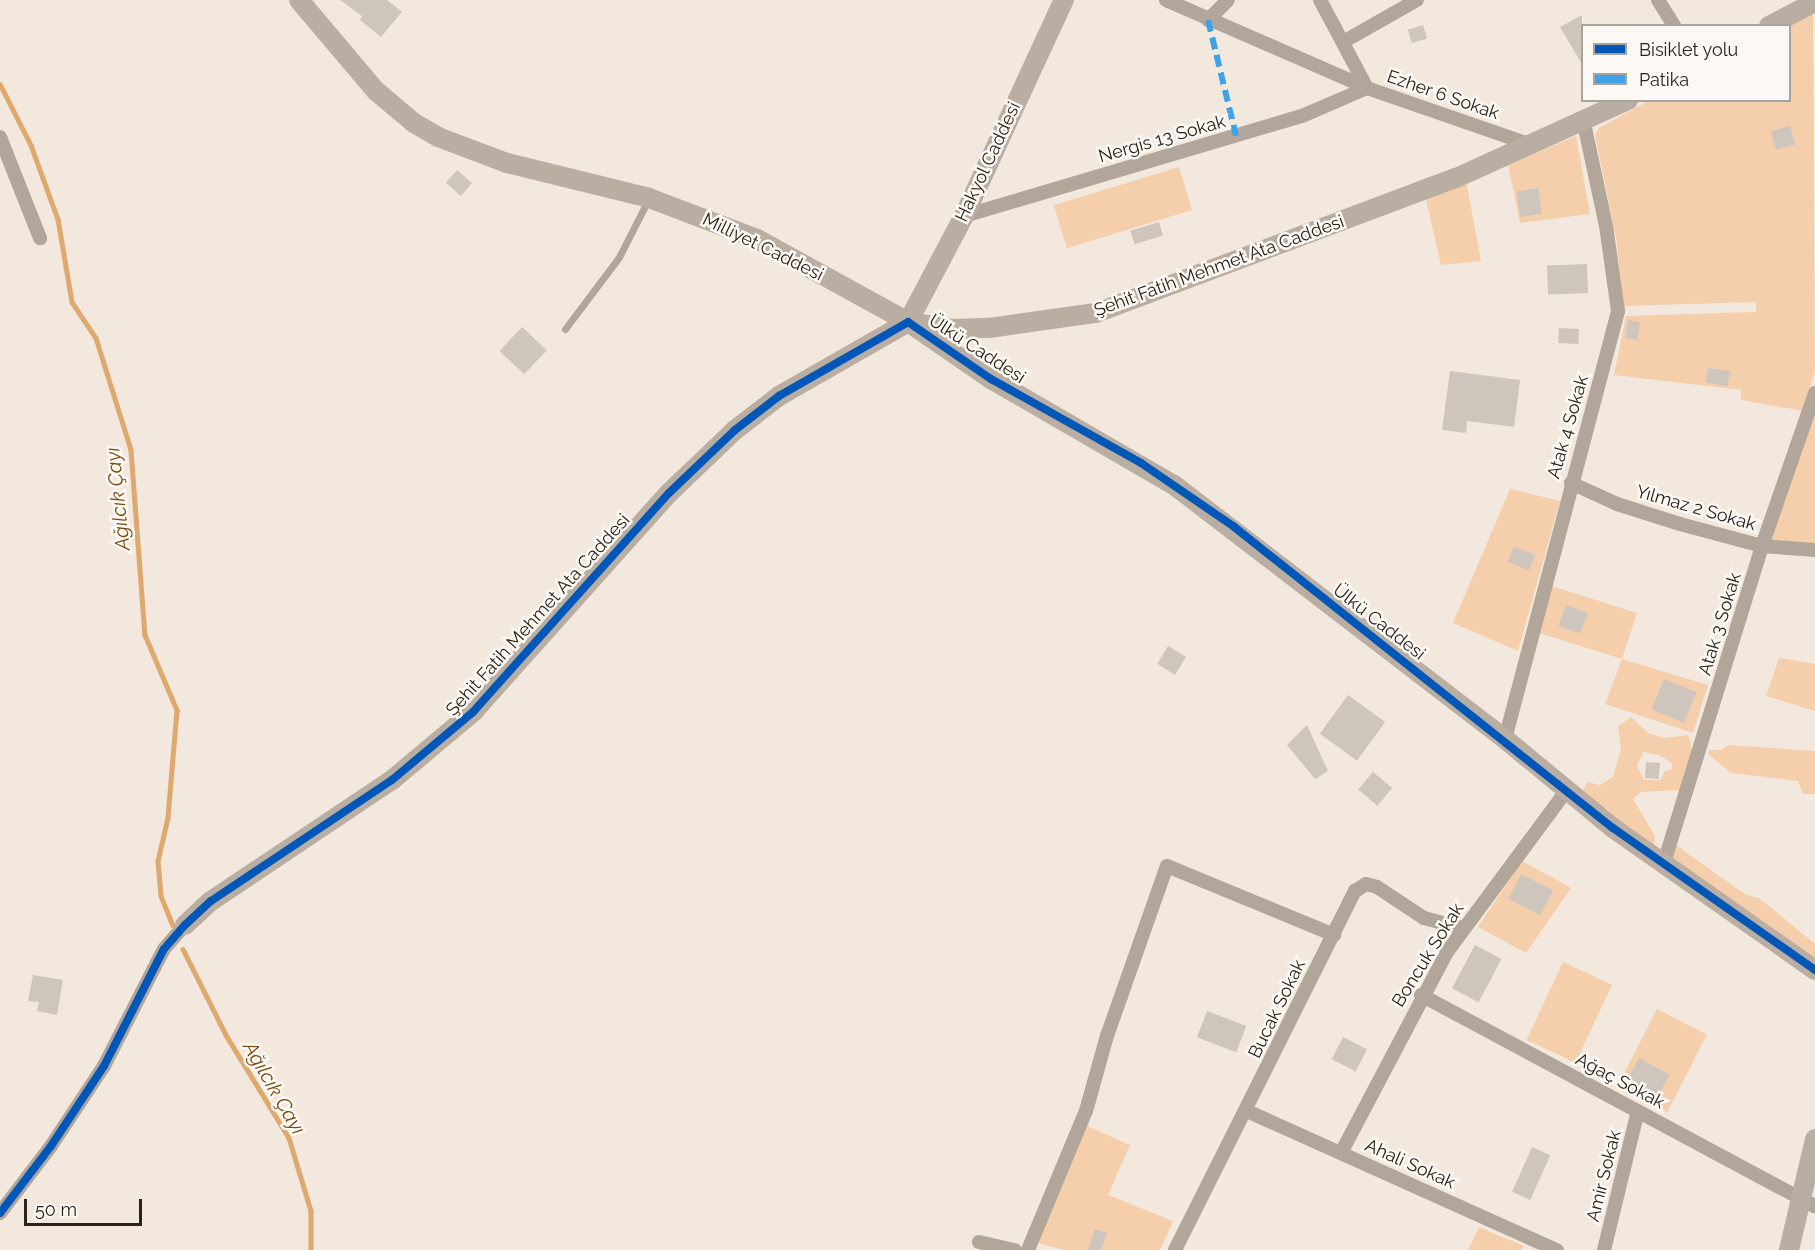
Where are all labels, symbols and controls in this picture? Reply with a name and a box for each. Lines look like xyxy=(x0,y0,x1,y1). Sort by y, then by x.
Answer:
legend xyxy=(1581,24,1791,102)
text: Bisiklet yolu xyxy=(1639,39,1738,60)
street label: Ezher 6 Sokak xyxy=(1384,66,1502,124)
text: Patika xyxy=(1639,69,1689,90)
street label: Hakyol Caddesi xyxy=(951,99,1025,225)
street label: Nergis 13 Sokak xyxy=(1096,111,1228,167)
street label: Milliyet Caddesi xyxy=(699,208,827,286)
street label: Şehit Fatih Mehmet Ata Caddesi xyxy=(1091,211,1347,321)
street label: Ülkü Caddesi xyxy=(925,310,1029,388)
street label: Atak 4 Sokak xyxy=(1543,373,1593,481)
water label: Ağılcık Çayı xyxy=(101,446,135,552)
street label: Yılmaz 2 Sokak xyxy=(1634,481,1758,535)
street label: Şehit Fatih Mehmet Ata Caddesi xyxy=(441,509,635,721)
street label: Atak 3 Sokak xyxy=(1694,570,1746,678)
street label: Ülkü Caddesi xyxy=(1329,579,1429,665)
street label: Boncuk Sokak xyxy=(1387,899,1469,1011)
street label: Bucak Sokak xyxy=(1244,956,1310,1062)
water label: Ağılcık Çayı xyxy=(238,1037,310,1139)
street label: Ağaç Sokak xyxy=(1572,1049,1668,1113)
street label: Amir Sokak xyxy=(1582,1128,1626,1224)
street label: Ahali Sokak xyxy=(1362,1135,1458,1193)
scale bar xyxy=(27,1187,146,1225)
text: 50 m xyxy=(35,1199,77,1220)

